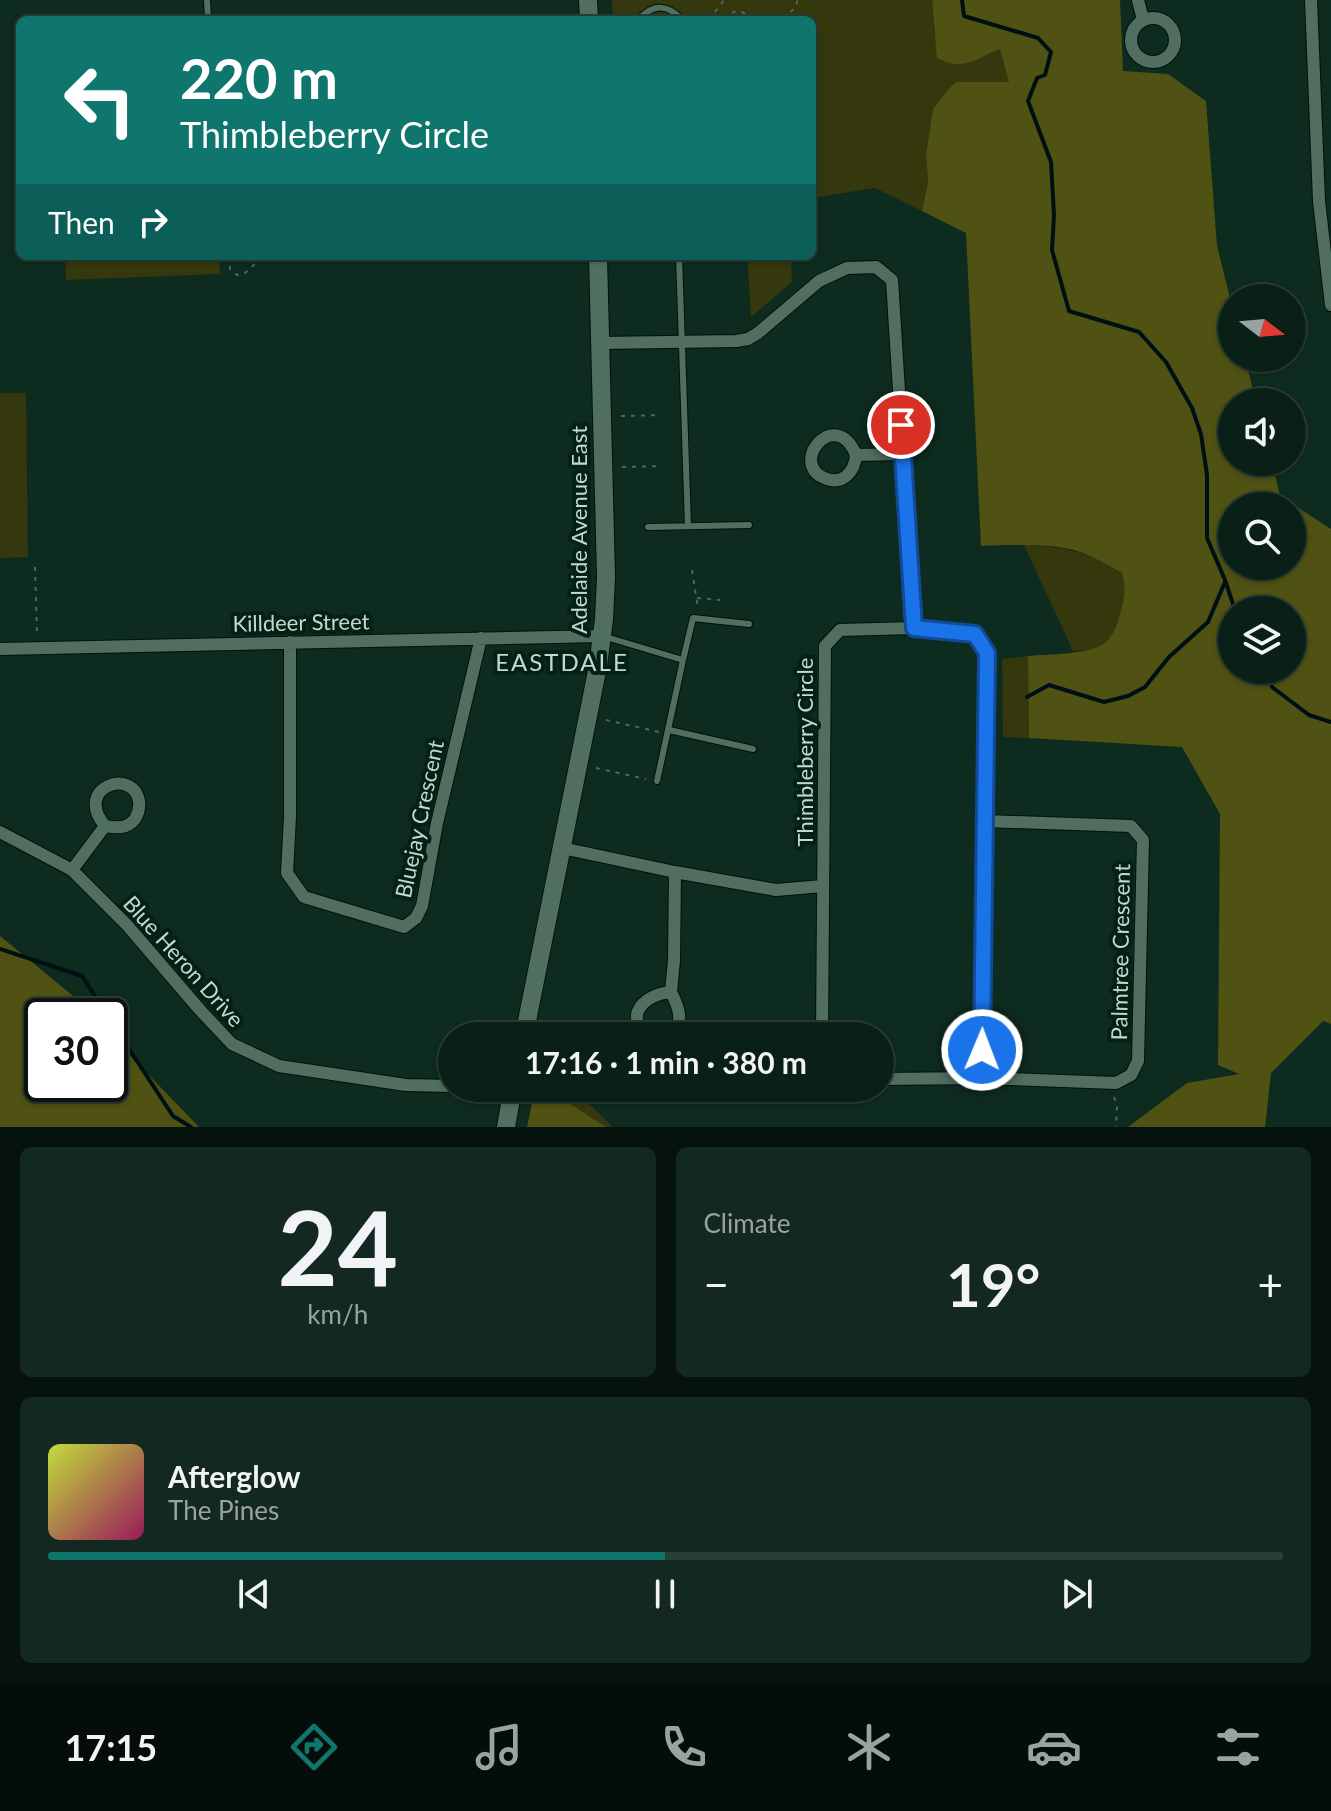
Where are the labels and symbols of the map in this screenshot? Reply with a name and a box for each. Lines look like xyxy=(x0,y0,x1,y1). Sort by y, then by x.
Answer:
north arrow xyxy=(1218,284,1306,372)
pin xyxy=(867,391,935,459)
street label: Adelaide Avenue East xyxy=(565,426,592,634)
street label: Killdeer Street xyxy=(232,607,370,637)
district label: EASTDALE xyxy=(495,647,629,676)
street label: Thimbleberry Circle xyxy=(791,658,818,846)
street label: Bluejay Crescent xyxy=(389,737,449,900)
street label: Palmtree Crescent xyxy=(1105,863,1135,1040)
street label: Blue Heron Drive xyxy=(118,890,250,1032)
speed limit sign: 30 xyxy=(24,998,128,1102)
position arrow xyxy=(940,1008,1024,1092)

